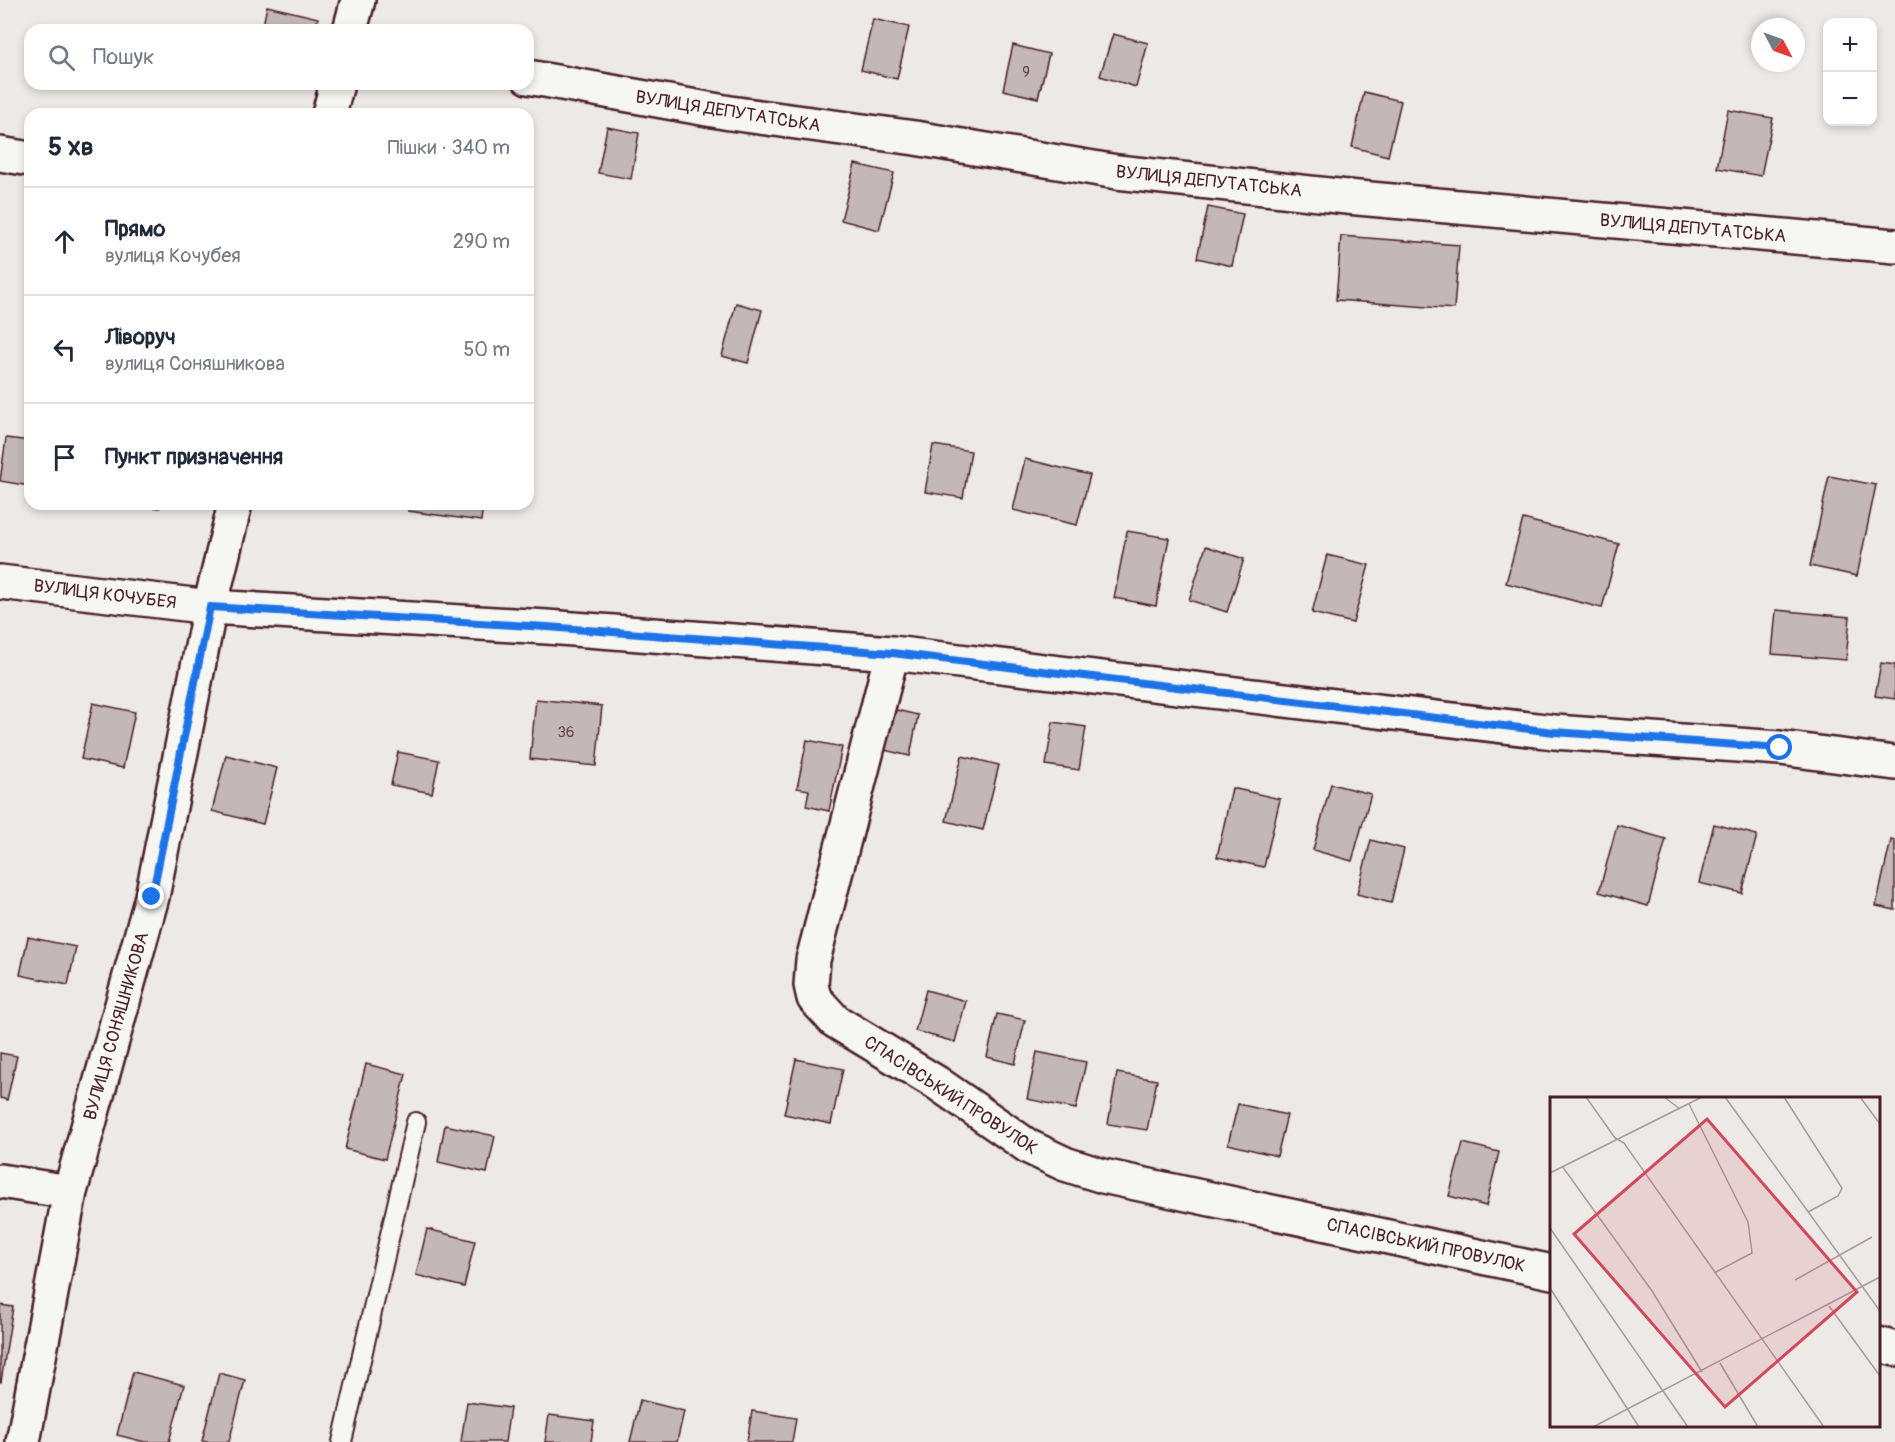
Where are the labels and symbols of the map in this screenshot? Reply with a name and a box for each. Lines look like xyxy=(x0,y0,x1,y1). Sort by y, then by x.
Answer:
north arrow xyxy=(1751,18,1805,72)
house number: 9 xyxy=(1022,63,1030,82)
street label: ВУЛИЦЯ ДЕПУТАТСЬКА xyxy=(634,86,822,138)
street label: ВУЛИЦЯ ДЕПУТАТСЬКА xyxy=(1115,160,1303,203)
street label: ВУЛИЦЯ ДЕПУТАТСЬКА xyxy=(1599,209,1787,248)
street label: ВУЛИЦЯ КОЧУБЕЯ xyxy=(32,574,178,615)
house number: 36 xyxy=(557,723,575,742)
route start xyxy=(1766,734,1792,760)
route end xyxy=(138,883,164,909)
street label: ВУЛИЦЯ СОНЯШНИКОВА xyxy=(79,929,154,1123)
street label: СПАСІВСЬКИЙ ПРОВУЛОК xyxy=(860,1031,1042,1160)
inset map xyxy=(1550,1097,1880,1427)
street label: СПАСІВСЬКИЙ ПРОВУЛОК xyxy=(1324,1213,1527,1278)

